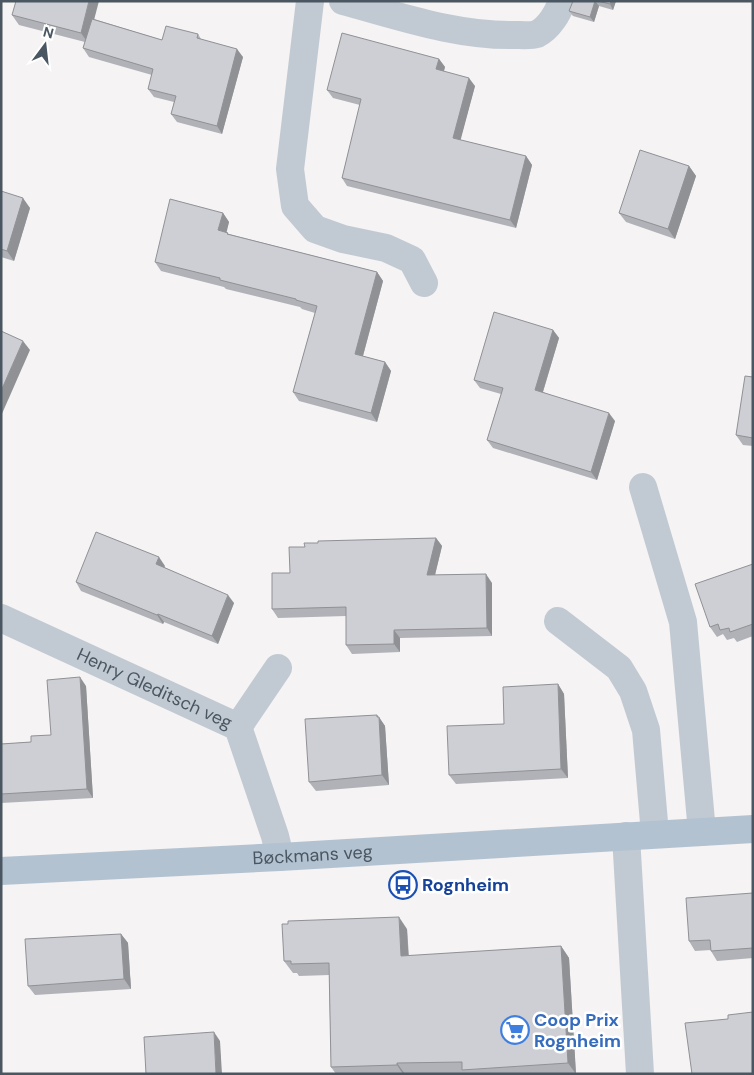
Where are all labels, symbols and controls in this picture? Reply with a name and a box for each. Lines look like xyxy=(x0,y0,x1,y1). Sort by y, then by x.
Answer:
north arrow xyxy=(20,20,70,70)
text: N xyxy=(41,22,56,42)
street label: Henry Gleditsch veg xyxy=(73,642,236,735)
street label: Bøckmans veg xyxy=(252,840,373,870)
bus stop icon: Rognheim xyxy=(388,870,418,900)
place label: Rognheim xyxy=(422,873,509,897)
place label: Coop Prix Rognheim xyxy=(534,1008,621,1053)
supermarket icon: Coop Prix Rognheim xyxy=(500,1015,530,1045)

